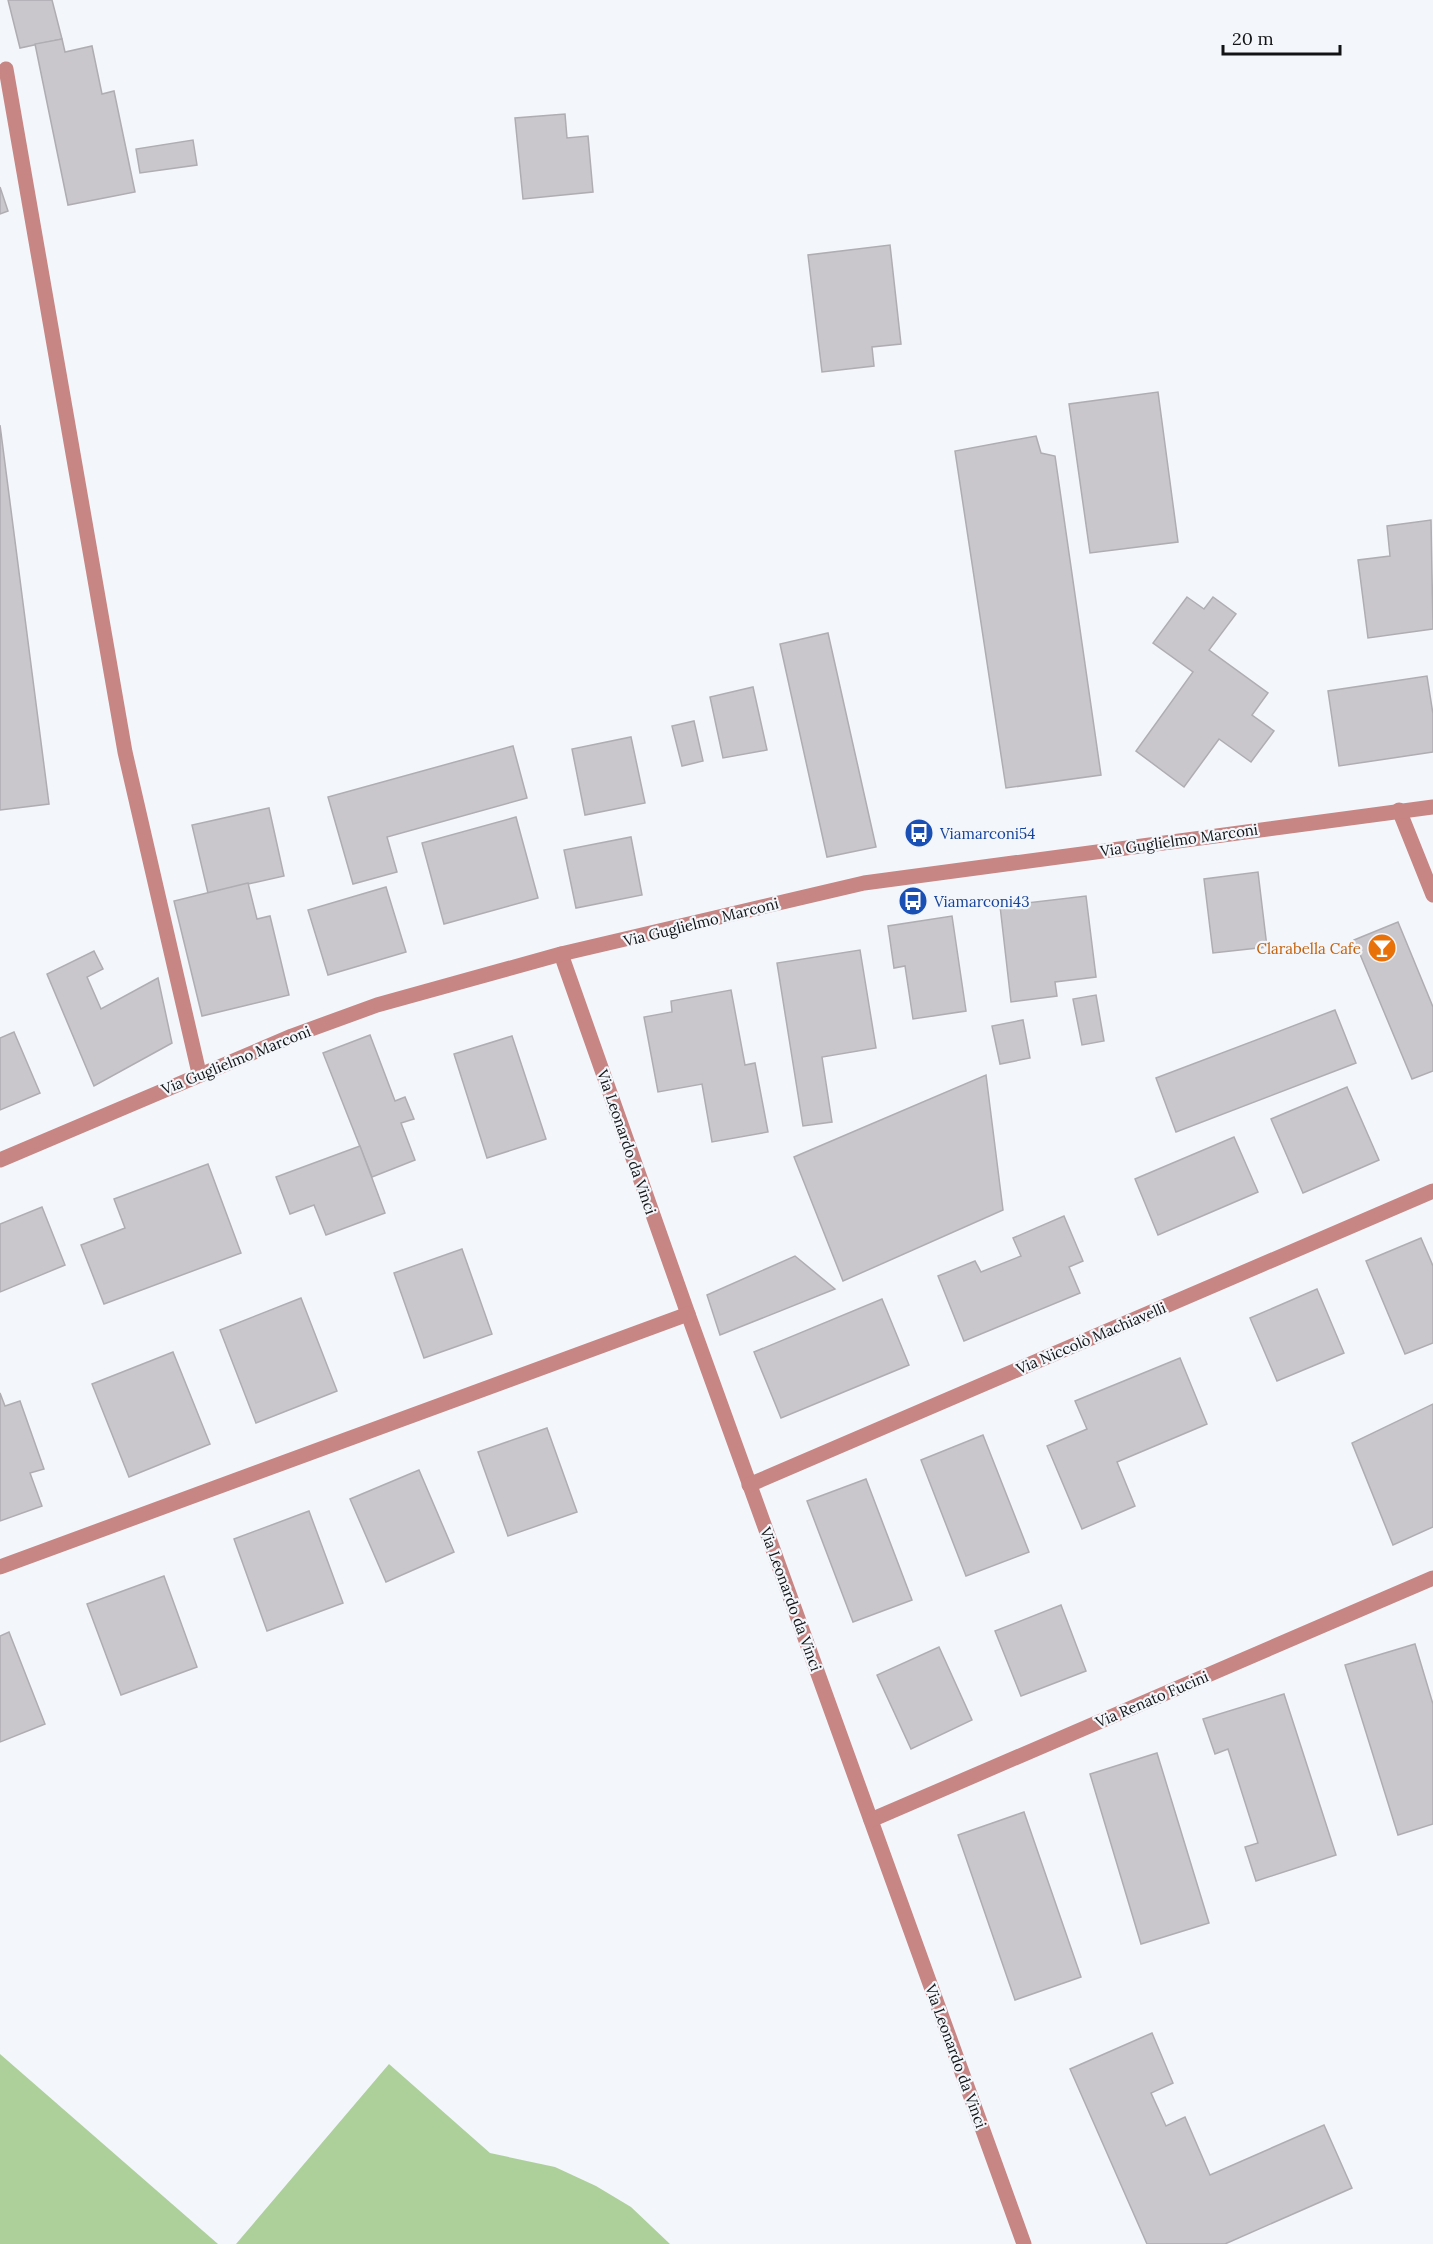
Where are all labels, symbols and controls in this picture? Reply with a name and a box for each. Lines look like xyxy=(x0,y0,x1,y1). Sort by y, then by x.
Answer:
scale bar xyxy=(1223,18,1340,56)
text: 20 m xyxy=(1232,27,1274,50)
bus stop icon: Viamarconi54 xyxy=(903,817,935,849)
street label: Via Guglielmo Marconi xyxy=(1098,820,1259,861)
place label: Viamarconi54 xyxy=(939,824,1035,843)
bus stop icon: Viamarconi43 xyxy=(897,885,929,917)
place label: Viamarconi43 xyxy=(933,892,1030,911)
street label: Via Guglielmo Marconi xyxy=(621,894,780,951)
bar icon: Clarabella Cafe xyxy=(1366,932,1398,964)
place label: Clarabella Cafe xyxy=(1257,939,1361,958)
street label: Via Guglielmo Marconi xyxy=(158,1021,313,1099)
street label: Via Leonardo da Vinci xyxy=(593,1066,661,1217)
street label: Via Niccolò Machiavelli xyxy=(1012,1298,1169,1379)
street label: Via Leonardo da Vinci xyxy=(756,1524,826,1673)
street label: Via Renato Fucini xyxy=(1092,1667,1211,1732)
street label: Via Leonardo da Vinci xyxy=(921,1981,991,2130)

